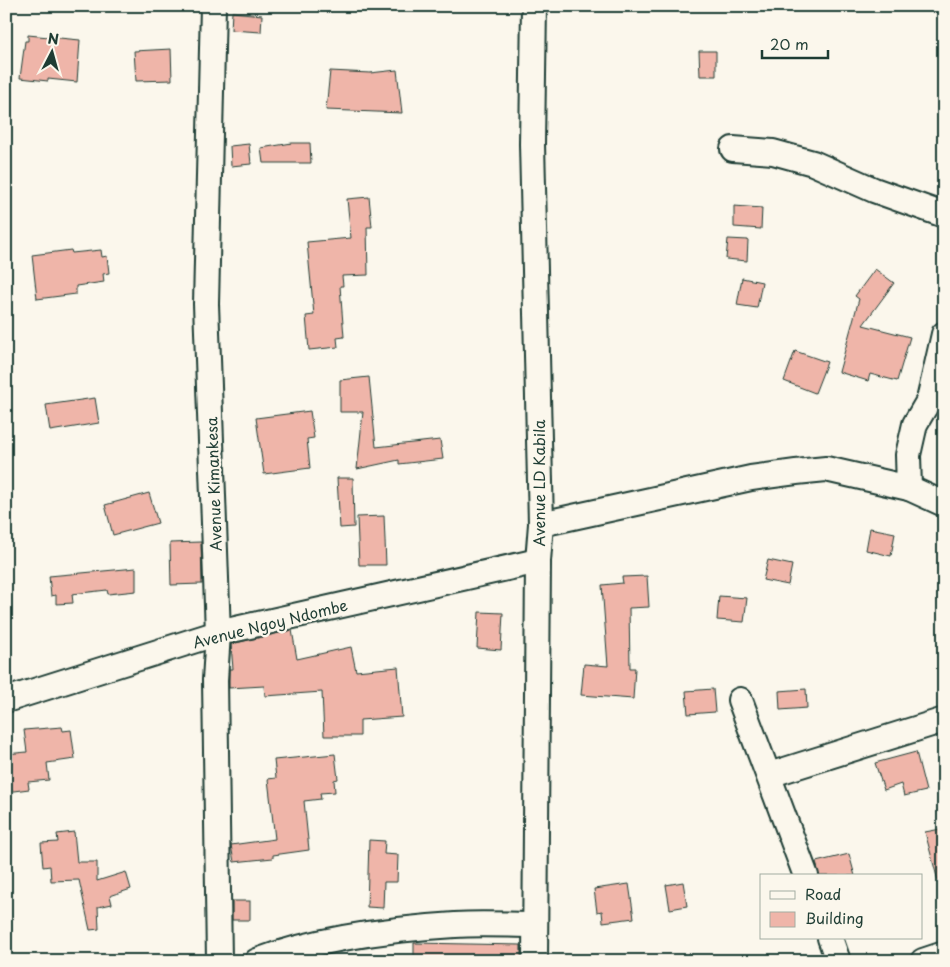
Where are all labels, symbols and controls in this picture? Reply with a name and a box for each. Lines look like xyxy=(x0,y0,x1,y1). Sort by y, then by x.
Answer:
north arrow xyxy=(28,28,78,78)
text: N xyxy=(47,28,60,50)
scale bar xyxy=(762,28,829,60)
text: 20 m xyxy=(770,32,809,55)
street label: Avenue Kimankesa xyxy=(199,416,227,552)
street label: Avenue LD Kabila xyxy=(527,419,550,547)
street label: Avenue Ngoy Ndombe xyxy=(190,593,350,653)
legend xyxy=(760,874,922,940)
text: Road xyxy=(805,882,841,905)
text: Building xyxy=(805,906,864,929)

